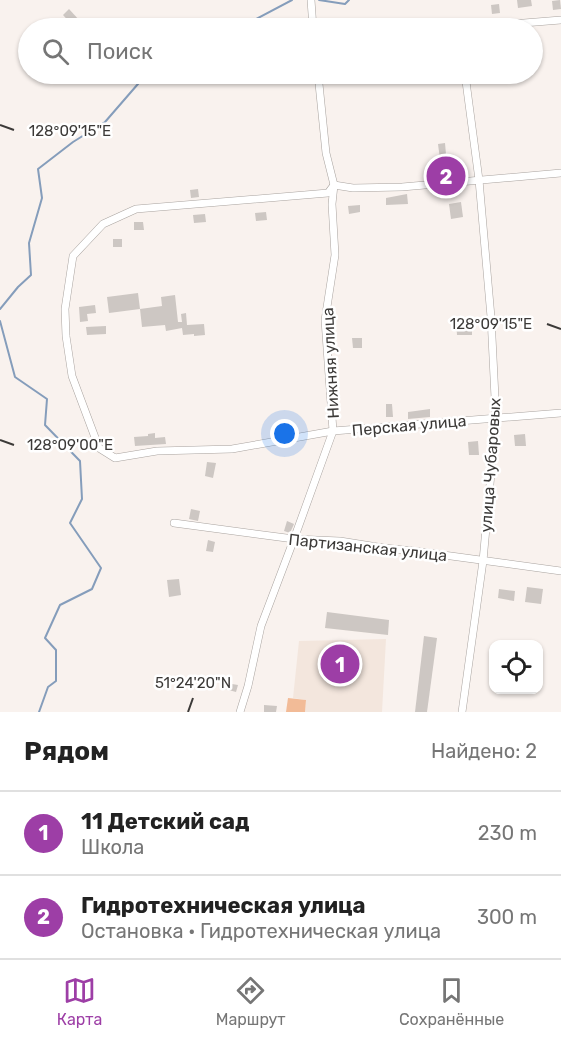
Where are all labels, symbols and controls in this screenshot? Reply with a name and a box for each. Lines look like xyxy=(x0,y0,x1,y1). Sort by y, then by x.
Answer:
search box xyxy=(18,18,543,84)
icon: search xyxy=(39,35,72,68)
text: Поиск xyxy=(87,38,153,65)
text: 128°09'15"E xyxy=(29,122,111,140)
pin: 2 xyxy=(426,154,466,198)
street label: Нижняя улица xyxy=(318,307,343,419)
text: 128°09'15"E xyxy=(450,315,532,333)
street label: улица Чубаровых xyxy=(476,397,505,533)
street label: Перская улица xyxy=(351,411,467,440)
your location xyxy=(270,419,299,448)
text: 128°09'00"E xyxy=(27,436,113,454)
street label: Партизанская улица xyxy=(288,530,448,565)
map controls xyxy=(489,640,543,694)
button: locate xyxy=(489,640,543,694)
pin: 1 xyxy=(320,642,360,686)
text: 51°24'20"N xyxy=(155,674,231,692)
text: Рядом xyxy=(24,736,109,767)
text: Найдено: 2 xyxy=(431,739,537,763)
text: 11 Детский сад xyxy=(81,808,249,835)
text: 1 xyxy=(39,821,48,845)
text: 230 m xyxy=(478,821,537,845)
text: Школа xyxy=(81,835,144,859)
text: Гидротехническая улица xyxy=(81,892,365,919)
text: 2 xyxy=(37,905,50,929)
text: 300 m xyxy=(477,905,537,929)
text: Остановка · Гидротехническая улица xyxy=(81,919,441,943)
tab: Карта xyxy=(57,974,102,1029)
tab: Маршрут xyxy=(216,974,286,1029)
tab: Сохранённые xyxy=(399,974,504,1029)

